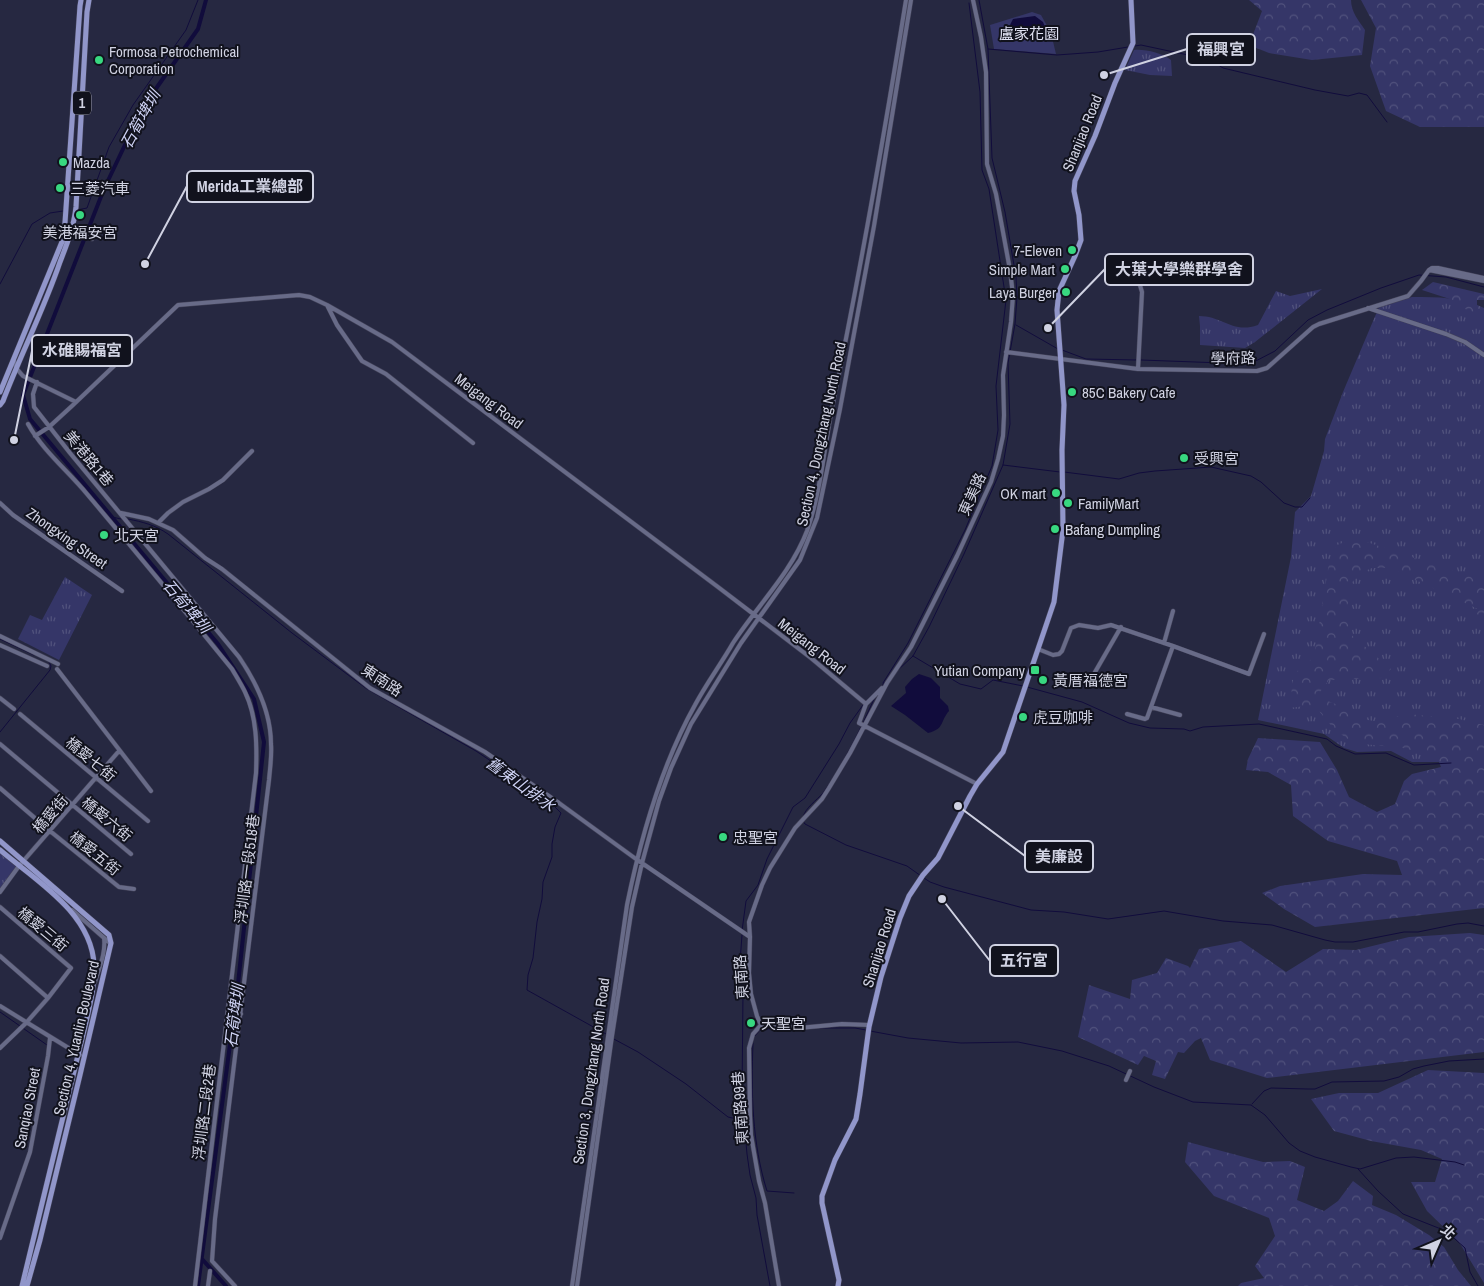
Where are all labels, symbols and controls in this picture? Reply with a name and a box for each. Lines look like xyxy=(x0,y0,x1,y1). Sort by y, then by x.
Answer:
park label: 盧家花園 xyxy=(999,23,1059,44)
callout: 福興宮 xyxy=(1187,34,1255,65)
text: 福興宮 xyxy=(1197,38,1245,60)
place label: Formosa Petrochemical Corporation xyxy=(109,41,239,79)
marker: Formosa Petrochemical Corporation xyxy=(93,54,105,66)
water label: 石筍埤圳 xyxy=(115,84,166,152)
street label: Shanjiao Road xyxy=(1057,91,1107,175)
road number: 1 xyxy=(73,92,91,115)
place label: Mazda xyxy=(73,152,110,173)
marker: Mazda xyxy=(57,156,69,168)
callout: Merida工業總部 xyxy=(187,171,313,202)
text: Merida工業總部 xyxy=(197,175,303,197)
place label: 三菱汽車 xyxy=(70,178,130,199)
marker: 三菱汽車 xyxy=(54,182,66,194)
marker: 美港福安宮 xyxy=(74,209,86,221)
place label: 美港福安宮 xyxy=(42,222,118,243)
place label: 7-Eleven xyxy=(1013,240,1062,261)
marker: 7-Eleven xyxy=(1066,244,1078,256)
callout: 大葉大學樂群學舍 xyxy=(1105,254,1253,285)
text: 大葉大學樂群學舍 xyxy=(1115,258,1243,280)
place label: Simple Mart xyxy=(989,259,1056,280)
marker: Simple Mart xyxy=(1059,263,1071,275)
place label: Laya Burger xyxy=(989,282,1056,303)
marker: Laya Burger xyxy=(1060,286,1072,298)
callout: 水碓賜福宮 xyxy=(32,335,132,366)
text: 水碓賜福宮 xyxy=(42,339,122,361)
street label: Section 4, Dongzhang North Road xyxy=(791,340,851,528)
street label: 學府路 xyxy=(1210,347,1256,369)
street label: Meigang Road xyxy=(450,368,528,434)
place label: 85C Bakery Cafe xyxy=(1082,382,1176,403)
marker: 85C Bakery Cafe xyxy=(1066,386,1078,398)
street label: 美港路1巷 xyxy=(59,426,119,490)
place label: 受興宮 xyxy=(1194,448,1239,469)
marker: 受興宮 xyxy=(1178,452,1190,464)
street label: 東美路 xyxy=(953,469,991,519)
place label: OK mart xyxy=(1000,483,1047,504)
marker: OK mart xyxy=(1050,487,1062,499)
place label: FamilyMart xyxy=(1078,493,1139,514)
marker: FamilyMart xyxy=(1062,497,1074,509)
street label: Zhongxing Street xyxy=(22,502,112,574)
place label: Bafang Dumpling xyxy=(1065,519,1160,540)
marker: Bafang Dumpling xyxy=(1049,523,1061,535)
place label: 北天宮 xyxy=(114,525,159,546)
marker: 北天宮 xyxy=(98,529,110,541)
water label: 石筍埤圳 xyxy=(158,574,217,639)
street label: Meigang Road xyxy=(774,613,850,679)
street label: 東南路 xyxy=(357,659,407,701)
place label: Yutian Company xyxy=(934,660,1026,681)
marker: Yutian Company xyxy=(1029,664,1041,676)
place label: 黃厝福德宮 xyxy=(1053,670,1128,691)
marker: 黃厝福德宮 xyxy=(1037,674,1049,686)
place label: 虎豆咖啡 xyxy=(1033,707,1093,728)
marker: 虎豆咖啡 xyxy=(1017,711,1029,723)
street label: 橋愛七街 xyxy=(61,732,121,786)
water label: 舊東山排水 xyxy=(482,752,561,817)
street label: 橋愛街 xyxy=(27,790,73,838)
street label: 橋愛六街 xyxy=(77,792,137,846)
street label: 浮圳路一段518巷 xyxy=(230,813,264,925)
street label: 橋愛五街 xyxy=(65,826,125,880)
place label: 忠聖宮 xyxy=(733,827,778,848)
marker: 忠聖宮 xyxy=(717,831,729,843)
callout: 美廉設 xyxy=(1025,841,1093,872)
text: 美廉設 xyxy=(1035,845,1083,867)
street label: 橋愛三街 xyxy=(13,902,73,956)
street label: Shanjiao Road xyxy=(857,906,901,990)
callout: 五行宮 xyxy=(990,945,1058,976)
text: 五行宮 xyxy=(1000,949,1048,971)
street label: 東南路 xyxy=(729,954,753,1000)
street label: Section 4, Yuanlin Boulevard xyxy=(48,958,104,1118)
street label: Section 3, Dongzhang North Road xyxy=(568,976,614,1166)
water label: 石筍埤圳 xyxy=(219,981,249,1049)
place label: 天聖宮 xyxy=(761,1013,806,1034)
marker: 天聖宮 xyxy=(745,1017,757,1029)
street label: 浮圳路二段2巷 xyxy=(188,1063,220,1161)
street label: Sanqiao Street xyxy=(9,1065,45,1150)
street label: 東南路99巷 xyxy=(727,1071,753,1145)
north arrow xyxy=(1414,1216,1464,1266)
text: 北 xyxy=(1437,1220,1460,1243)

